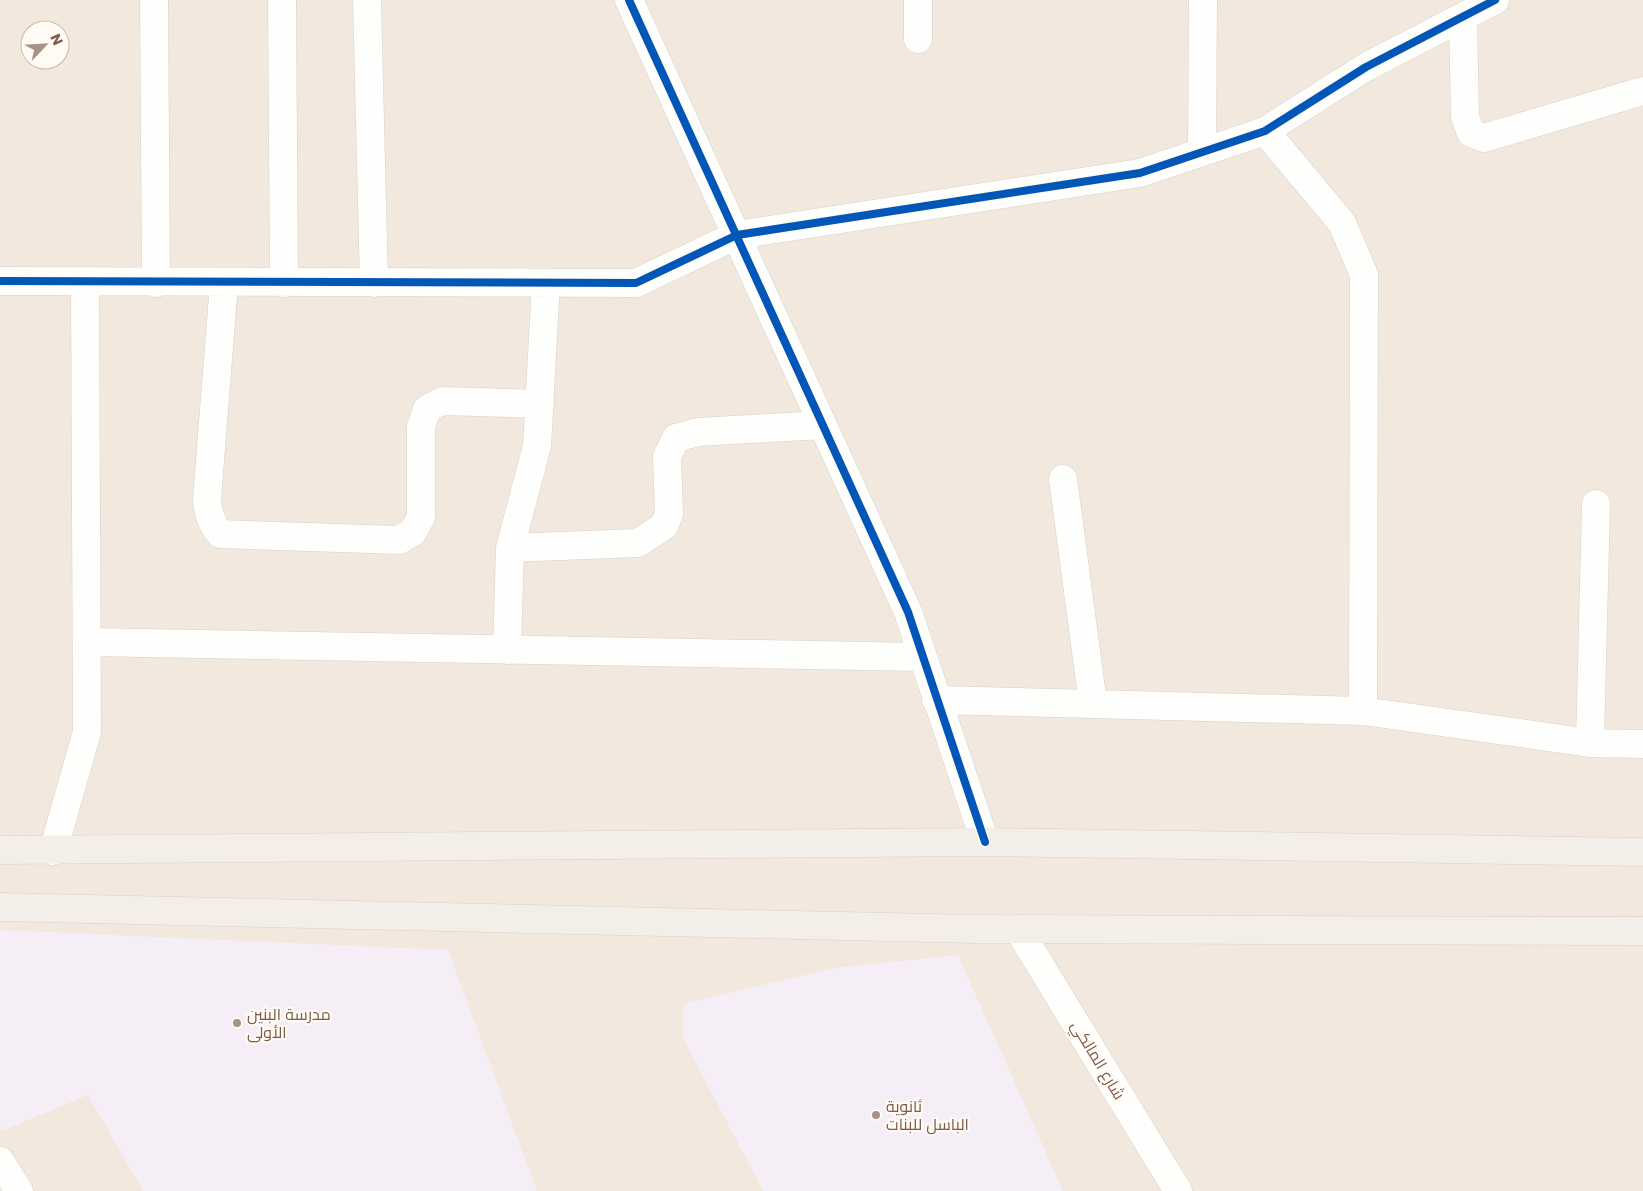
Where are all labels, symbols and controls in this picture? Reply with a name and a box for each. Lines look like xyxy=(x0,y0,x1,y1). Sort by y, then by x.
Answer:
north arrow xyxy=(20,20,70,70)
text: N xyxy=(45,31,68,49)
place label: مدرسة البنين الأولى xyxy=(247,1003,331,1044)
street label: شارع المالكي xyxy=(1064,1016,1131,1105)
marker: مدرسة البنين الأولى xyxy=(231,1017,243,1029)
place label: ثانوية الباسل للبنات xyxy=(886,1095,969,1136)
marker: ثانوية الباسل للبنات xyxy=(870,1109,882,1121)

